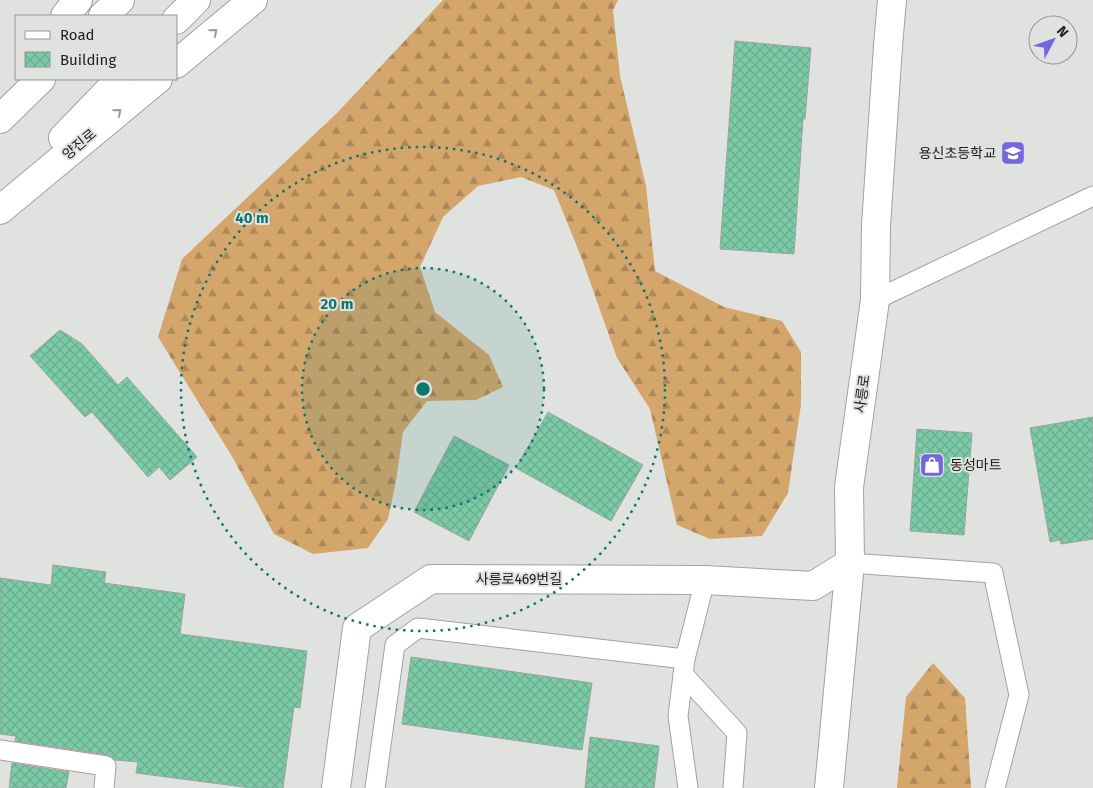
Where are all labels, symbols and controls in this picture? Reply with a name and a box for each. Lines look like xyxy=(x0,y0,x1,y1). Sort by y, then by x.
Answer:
legend xyxy=(15,15,178,80)
north arrow xyxy=(1028,15,1078,65)
text: N xyxy=(1053,23,1072,41)
text: Road xyxy=(60,26,95,44)
one-way arrow xyxy=(208,29,217,38)
text: Building xyxy=(60,51,116,69)
one-way arrow xyxy=(112,109,121,117)
street label: 양진로 xyxy=(59,125,100,163)
school or university icon: 용신초등학교 xyxy=(1000,140,1026,166)
place label: 용신초등학교 xyxy=(919,145,996,162)
text: 40 m xyxy=(235,209,269,227)
text: 20 m xyxy=(321,295,353,313)
street label: 사릉로 xyxy=(851,374,874,414)
centre of rings xyxy=(414,380,432,398)
shop icon: 동성마트 xyxy=(919,452,945,478)
place label: 동성마트 xyxy=(950,457,1002,474)
street label: 사릉로469번길 xyxy=(476,571,562,588)

